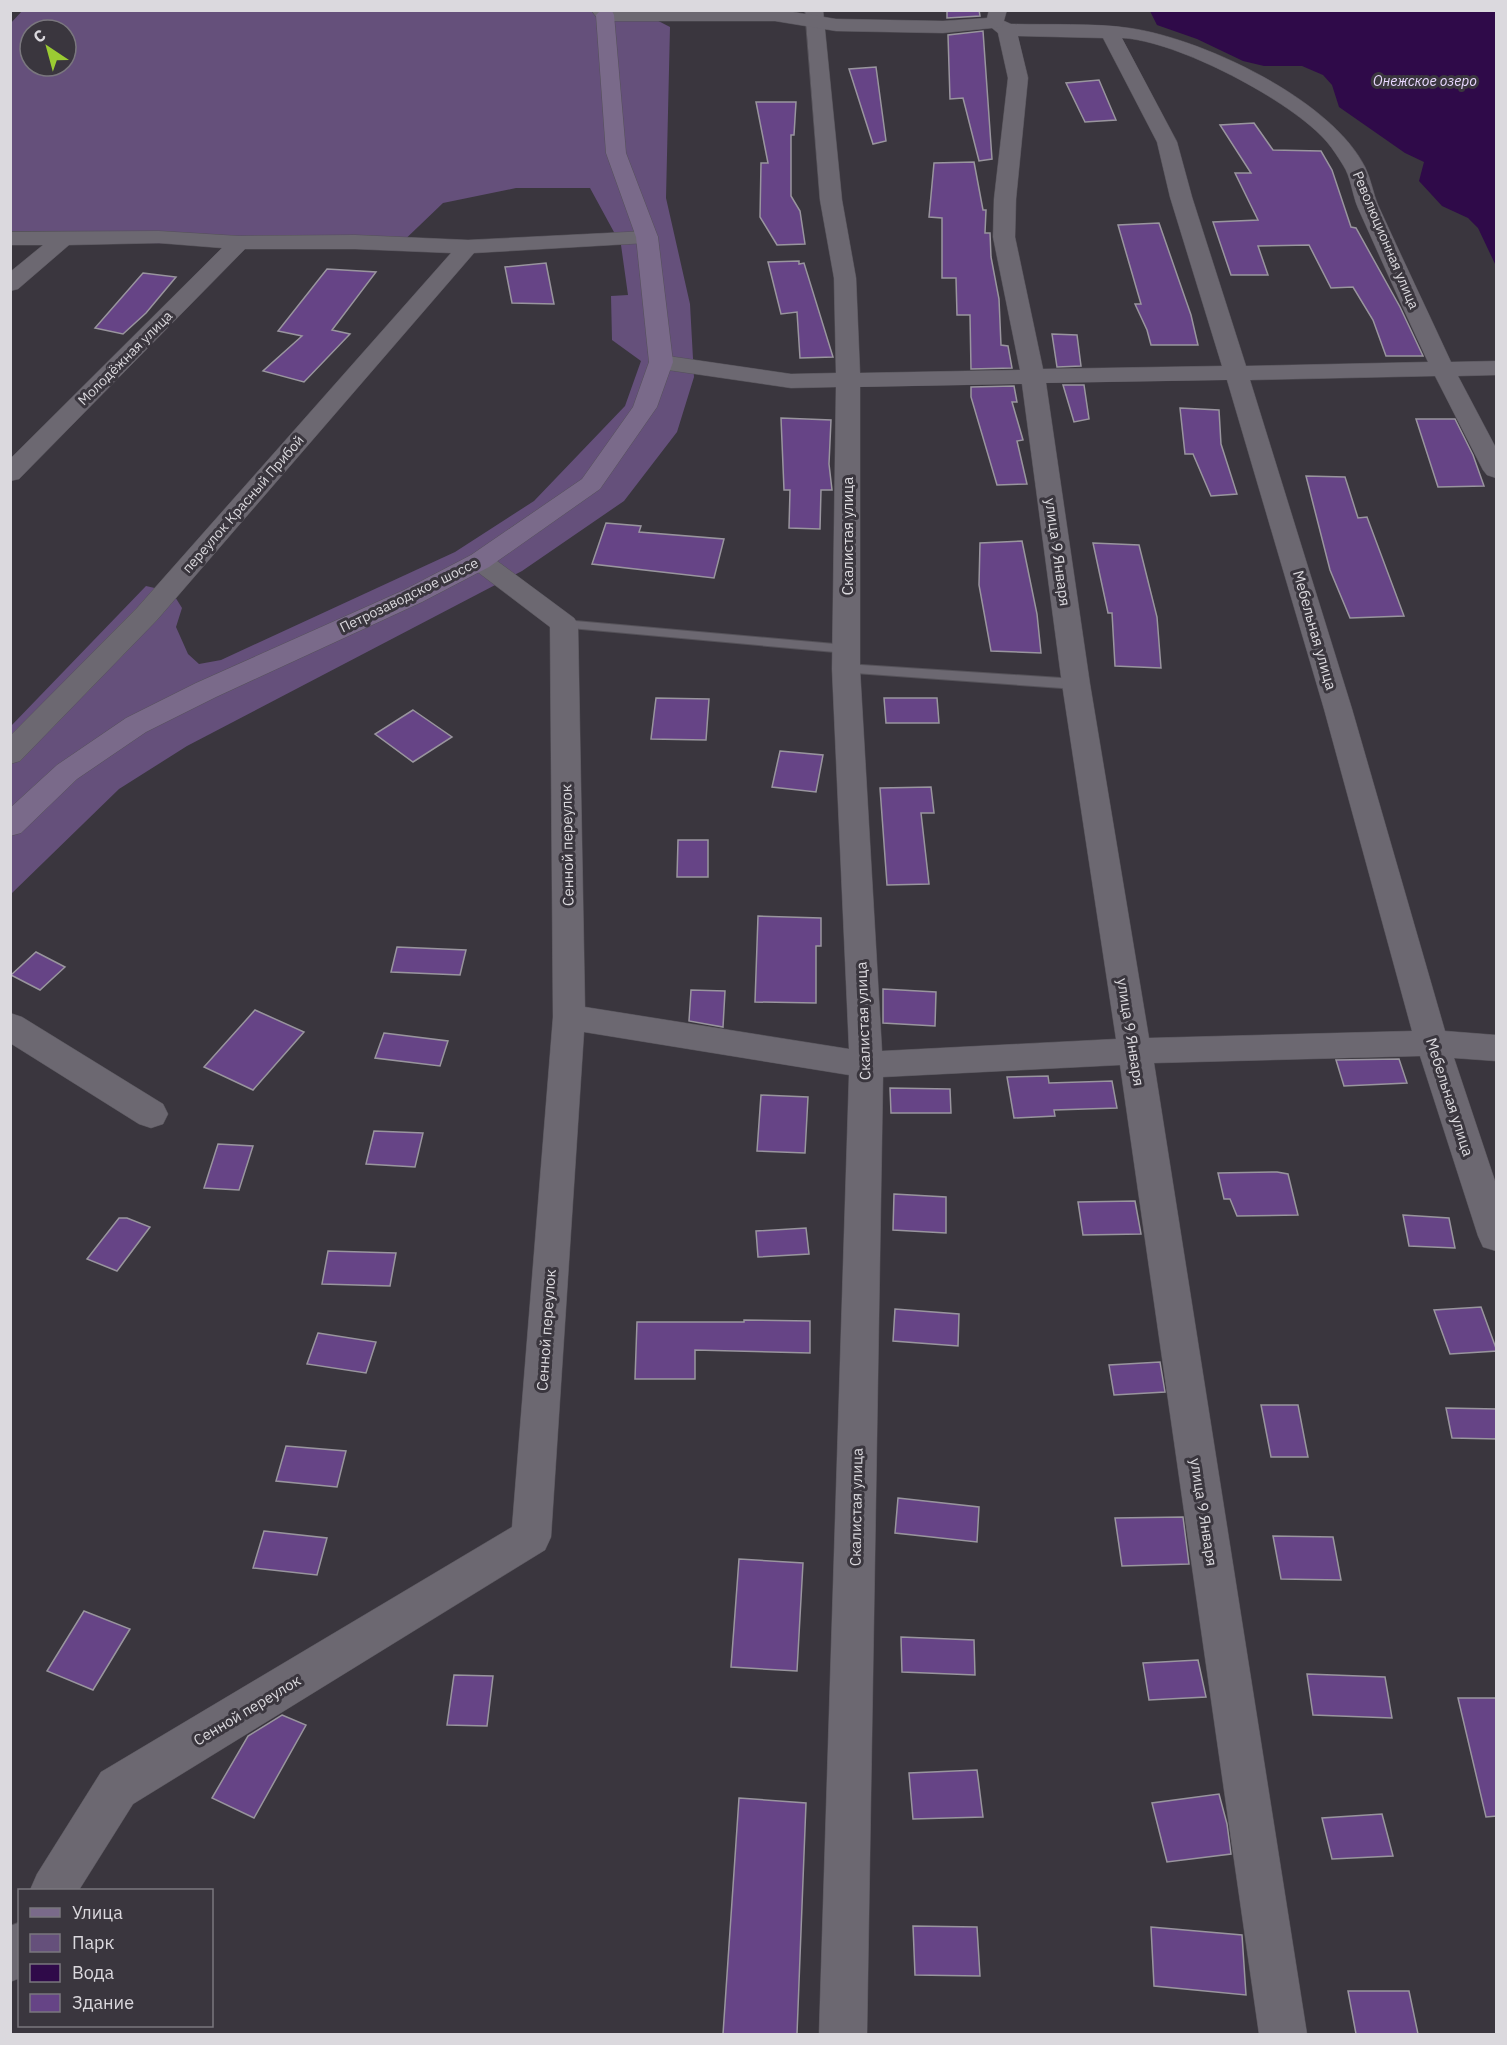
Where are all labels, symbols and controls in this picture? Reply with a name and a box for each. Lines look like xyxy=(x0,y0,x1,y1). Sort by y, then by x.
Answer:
north arrow xyxy=(18,18,78,78)
text: С xyxy=(29,25,49,47)
water label: Онежское озеро xyxy=(1373,72,1477,90)
street label: Революционная улица xyxy=(1349,168,1423,312)
street label: Молодёжная улица xyxy=(74,306,177,409)
street label: переулок Красный Прибой xyxy=(178,431,308,577)
street label: Скалистая улица xyxy=(838,477,857,595)
street label: улица 9 Января xyxy=(1041,497,1075,607)
street label: Петрозаводское шоссе xyxy=(337,553,482,636)
street label: Мебельная улица xyxy=(1289,568,1341,692)
street label: Сенной переулок xyxy=(556,784,578,906)
street label: Скалистая улица xyxy=(851,961,875,1081)
street label: улица 9 Января xyxy=(1113,977,1149,1087)
street label: Мебельная улица xyxy=(1422,1035,1478,1159)
street label: Сенной переулок xyxy=(532,1268,560,1392)
street label: Скалистая улица xyxy=(845,1448,867,1566)
street label: улица 9 Января xyxy=(1186,1457,1222,1567)
street label: Сенной переулок xyxy=(190,1670,304,1750)
legend xyxy=(18,1889,213,2027)
text: Улица xyxy=(72,1901,123,1924)
text: Парк xyxy=(72,1931,115,1954)
text: Вода xyxy=(72,1961,115,1984)
text: Здание xyxy=(72,1991,134,2014)

